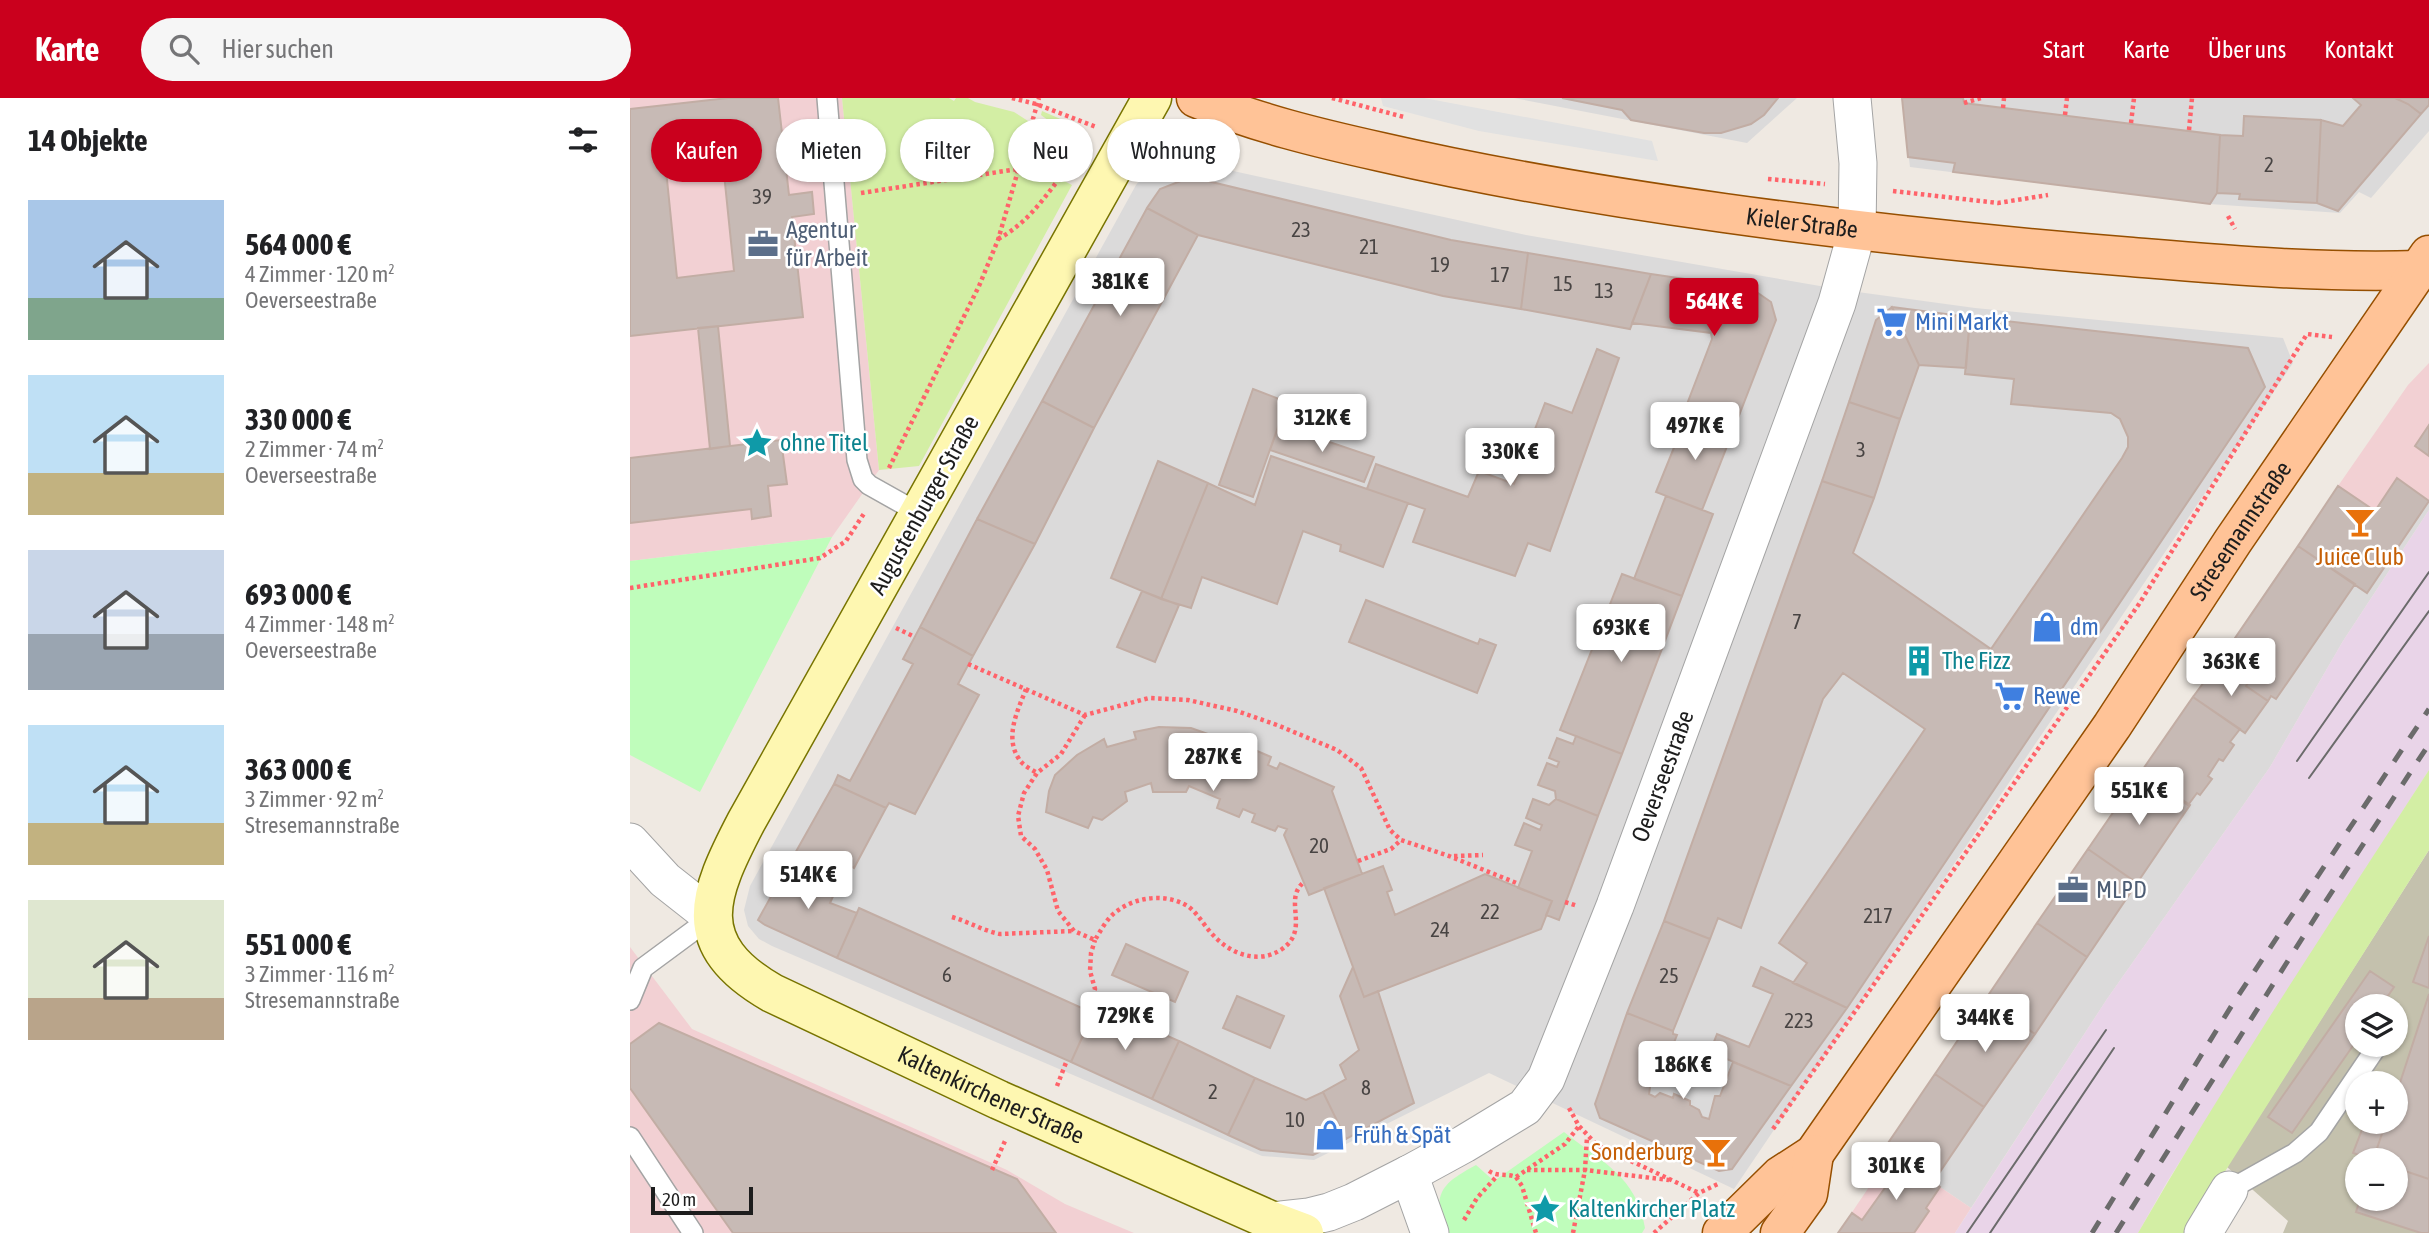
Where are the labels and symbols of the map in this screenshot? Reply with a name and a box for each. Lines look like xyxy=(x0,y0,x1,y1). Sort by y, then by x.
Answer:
house number: 2 xyxy=(2264,152,2274,176)
house number: 39 xyxy=(752,184,772,208)
street label: Kieler Straße xyxy=(1744,202,1859,243)
place label: Agentur für Arbeit xyxy=(786,216,868,271)
house number: 23 xyxy=(1291,217,1311,241)
office icon: Agentur für Arbeit xyxy=(746,227,780,261)
house number: 21 xyxy=(1359,234,1379,258)
house number: 19 xyxy=(1430,252,1450,276)
pin: 381K € xyxy=(1063,258,1177,318)
house number: 17 xyxy=(1490,262,1510,286)
house number: 15 xyxy=(1553,271,1573,295)
house number: 13 xyxy=(1594,278,1614,302)
pin: 564K € xyxy=(1657,278,1771,338)
supermarket icon: Mini Markt xyxy=(1875,305,1909,339)
place label: Mini Markt xyxy=(1915,308,2009,335)
pin: 312K € xyxy=(1265,394,1379,454)
pin: 497K € xyxy=(1638,402,1752,462)
street label: Augustenburger Straße xyxy=(863,411,984,599)
place icon: ohne Titel xyxy=(740,426,774,460)
pin: 330K € xyxy=(1453,428,1567,488)
place label: ohne Titel xyxy=(780,429,869,456)
house number: 3 xyxy=(1856,437,1866,461)
street label: Stresemannstraße xyxy=(2184,456,2296,605)
bar icon: Juice Club xyxy=(2343,505,2377,539)
place label: Juice Club xyxy=(2316,543,2404,570)
pin: 693K € xyxy=(1564,604,1678,664)
house number: 7 xyxy=(1792,609,1802,633)
shop icon: dm xyxy=(2030,610,2064,644)
place label: dm xyxy=(2070,613,2099,640)
pin: 363K € xyxy=(2174,638,2288,698)
building icon: The Fizz xyxy=(1902,644,1936,678)
place label: The Fizz xyxy=(1942,647,2011,674)
supermarket icon: Rewe xyxy=(1993,679,2027,713)
place label: Rewe xyxy=(2033,682,2081,709)
street label: Oeverseestraße xyxy=(1626,707,1699,845)
pin: 287K € xyxy=(1156,734,1270,793)
pin: 551K € xyxy=(2082,768,2196,827)
house number: 20 xyxy=(1309,833,1329,857)
pin: 514K € xyxy=(751,852,865,911)
office icon: MLPD xyxy=(2056,873,2090,907)
place label: MLPD xyxy=(2096,876,2147,903)
house number: 22 xyxy=(1480,899,1500,923)
house number: 217 xyxy=(1863,903,1893,927)
house number: 24 xyxy=(1430,917,1450,941)
house number: 6 xyxy=(942,962,952,986)
house number: 25 xyxy=(1659,963,1679,987)
pin: 729K € xyxy=(1068,992,1182,1052)
pin: 344K € xyxy=(1928,995,2042,1054)
house number: 223 xyxy=(1784,1008,1814,1032)
street label: Kaltenkirchener Straße xyxy=(894,1040,1088,1149)
pin: 186K € xyxy=(1626,1042,1740,1101)
house number: 8 xyxy=(1361,1075,1371,1099)
house number: 2 xyxy=(1208,1079,1218,1103)
house number: 10 xyxy=(1285,1107,1305,1131)
shop icon: Früh & Spät xyxy=(1313,1118,1347,1152)
place label: Früh & Spät xyxy=(1353,1121,1451,1148)
bar icon: Sonderburg xyxy=(1699,1135,1733,1169)
place label: Sonderburg xyxy=(1591,1138,1694,1165)
pin: 301K € xyxy=(1839,1142,1953,1202)
scale bar xyxy=(651,1184,752,1216)
place icon: Kaltenkircher Platz xyxy=(1528,1192,1562,1226)
place label: Kaltenkircher Platz xyxy=(1568,1195,1735,1222)

